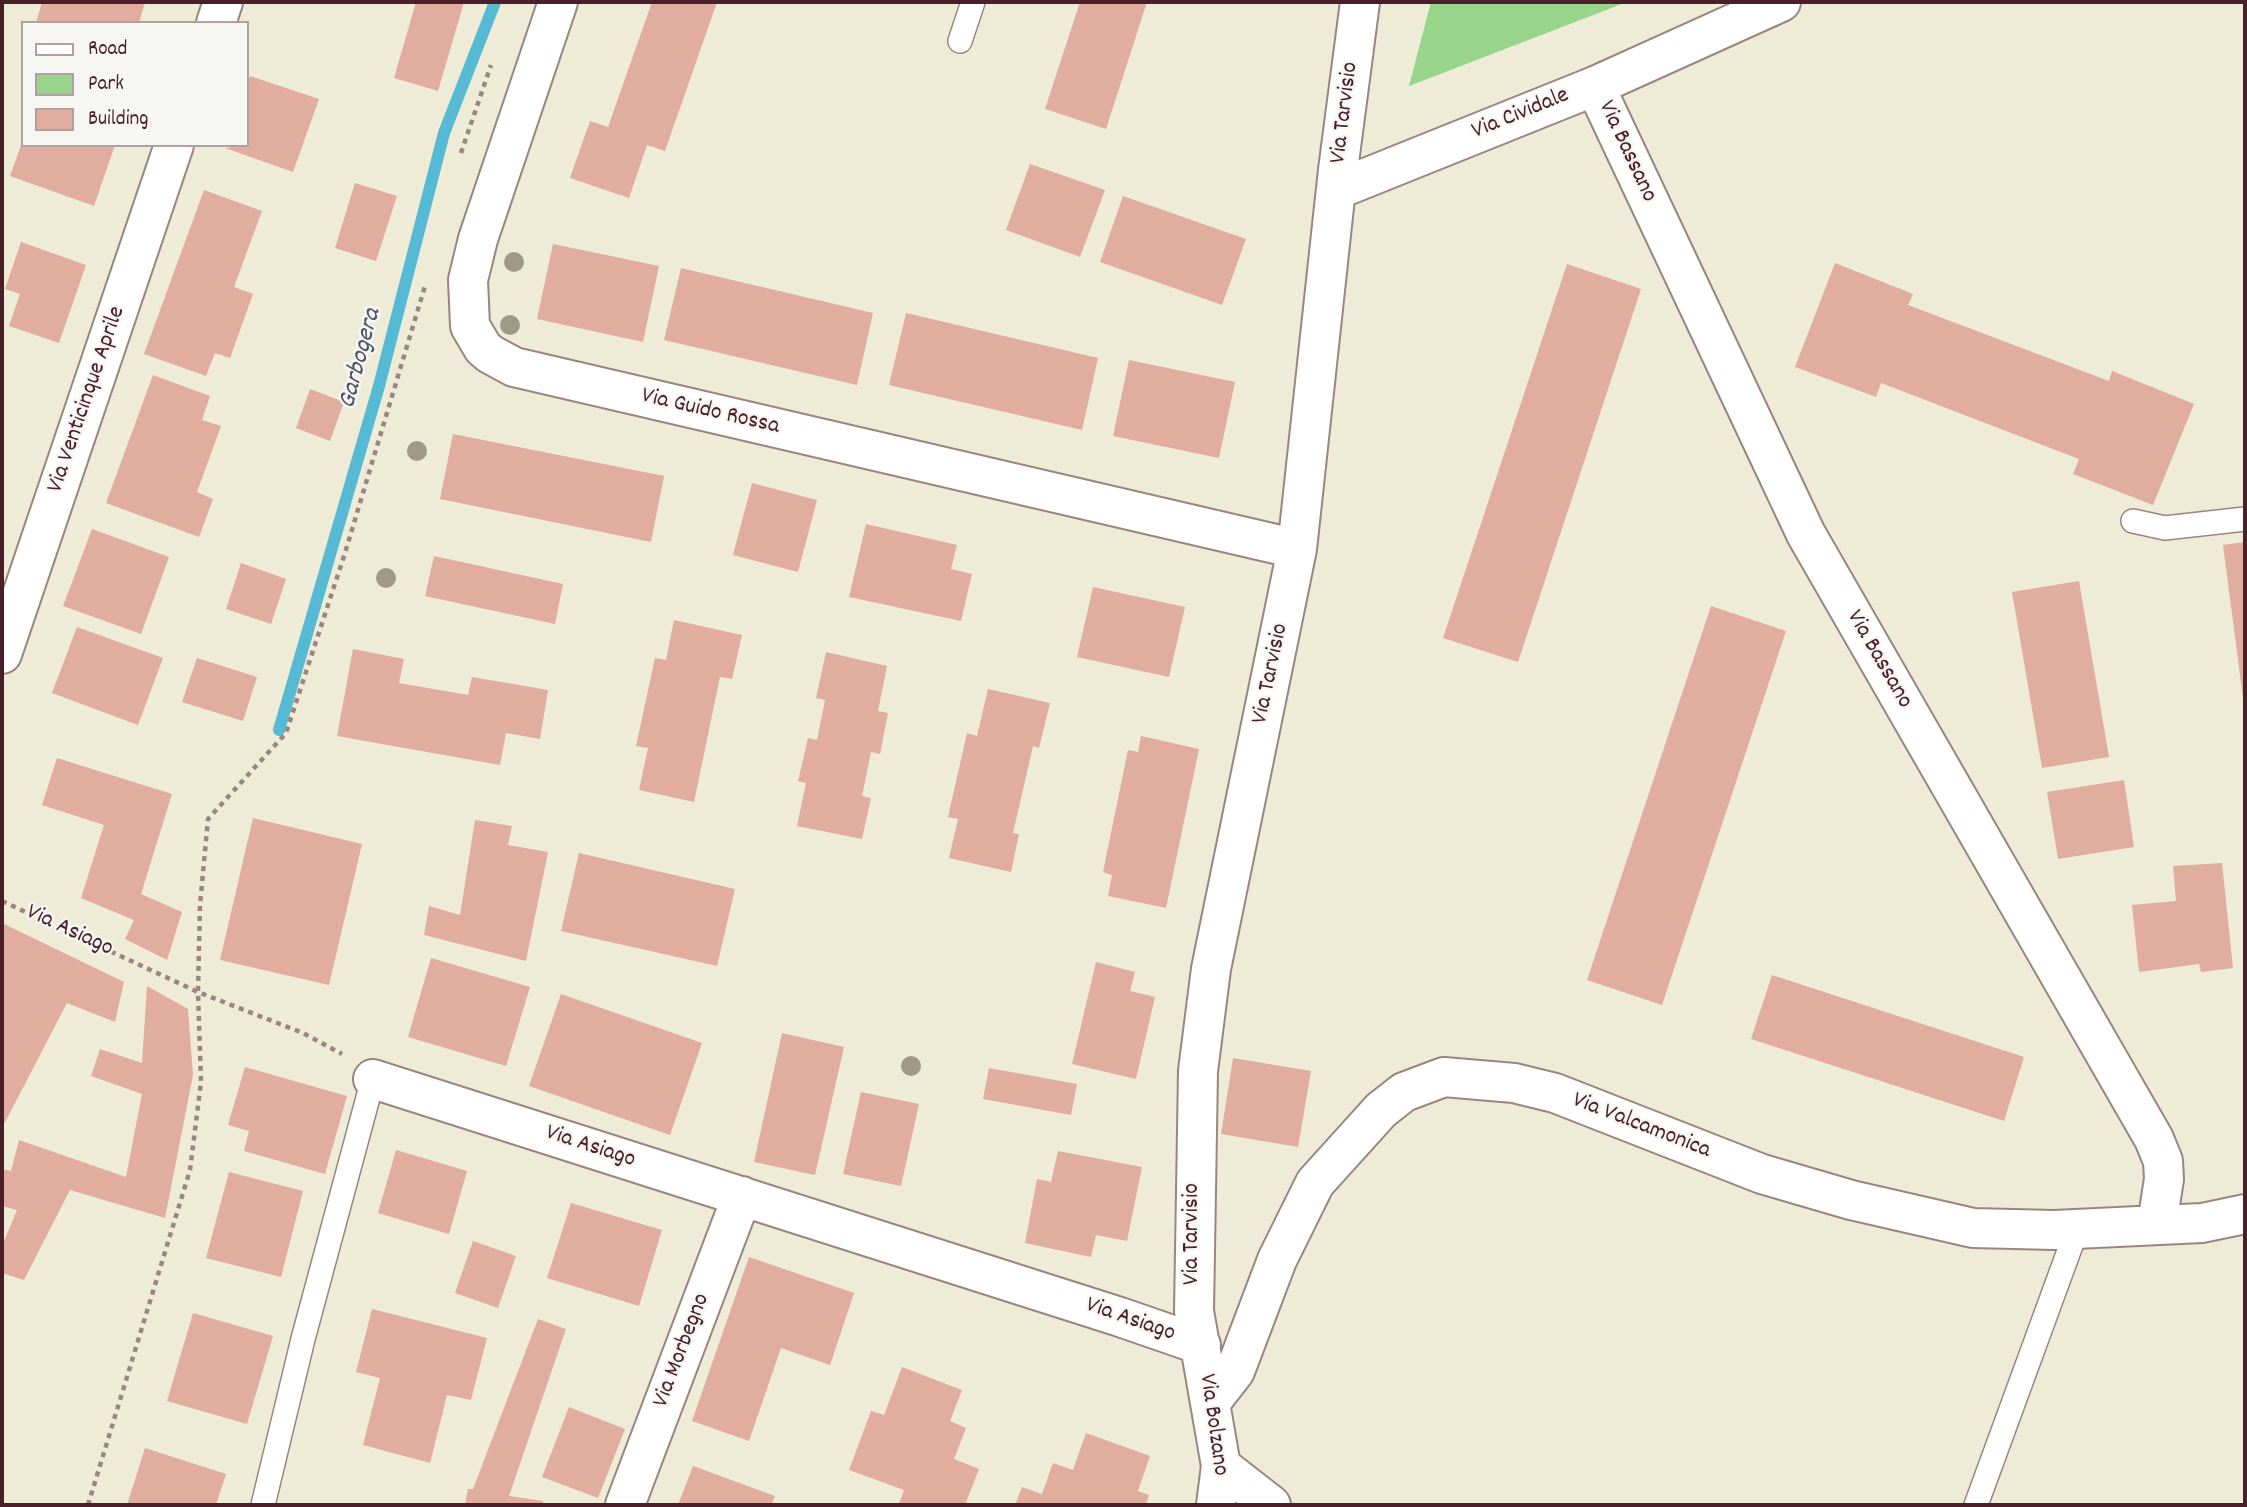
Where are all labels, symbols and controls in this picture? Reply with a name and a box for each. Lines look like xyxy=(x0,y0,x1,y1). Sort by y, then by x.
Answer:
legend xyxy=(21,21,248,147)
text: Road xyxy=(88,35,127,65)
street label: Via Tarvisio xyxy=(1325,61,1367,165)
text: Park xyxy=(88,70,124,100)
street label: Via Cividale xyxy=(1468,83,1574,147)
street label: Via Bassano xyxy=(1590,97,1662,207)
text: Building xyxy=(88,105,148,135)
street label: Via Venticinque Aprile xyxy=(43,303,133,497)
water label: Garbogera xyxy=(334,305,390,413)
street label: Via Guido Rossa xyxy=(638,383,782,443)
street label: Via Bassano xyxy=(1838,606,1918,714)
street label: Via Tarvisio xyxy=(1247,621,1297,727)
street label: Via Asiago xyxy=(21,899,117,965)
street label: Via Valcamonica xyxy=(1568,1087,1714,1167)
street label: Via Asiago xyxy=(541,1120,639,1176)
street label: Via Tarvisio xyxy=(1180,1183,1208,1285)
street label: Via Morbegno xyxy=(648,1290,718,1412)
street label: Via Asiago xyxy=(1081,1292,1179,1350)
street label: Via Bolzano xyxy=(1191,1372,1233,1478)

